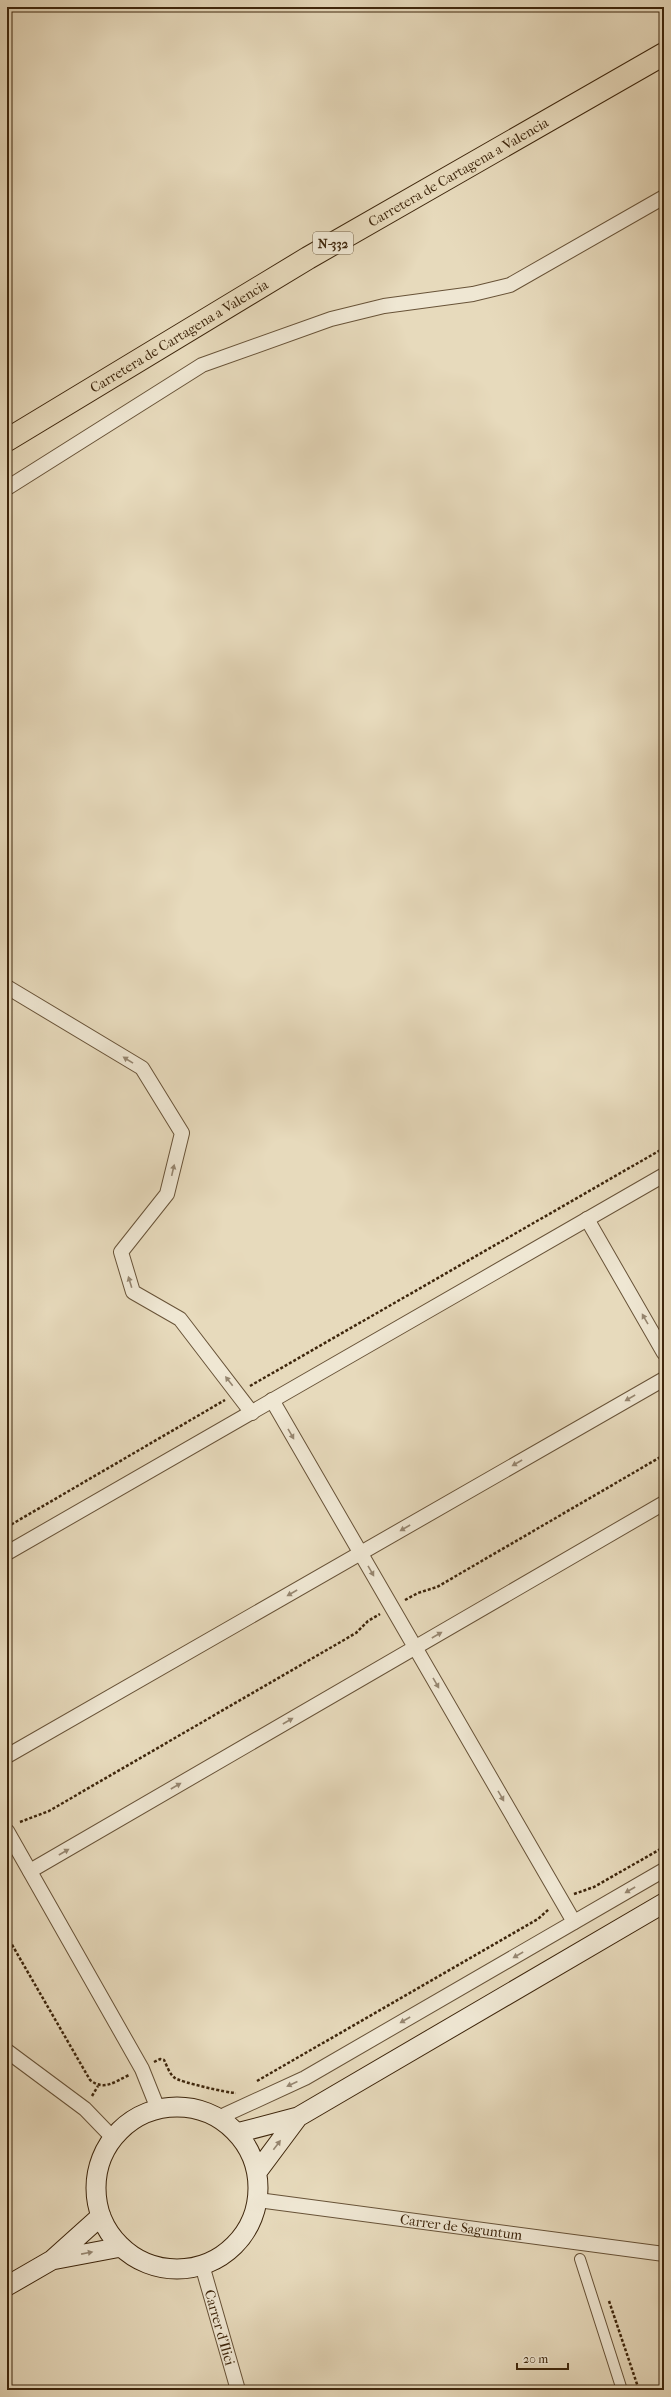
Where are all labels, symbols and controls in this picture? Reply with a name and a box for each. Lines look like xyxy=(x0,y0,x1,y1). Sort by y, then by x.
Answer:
street label: Carretera de Cartagena a Valencia xyxy=(365,114,552,231)
road number: N-332 xyxy=(313,232,353,254)
street label: Carretera de Cartagena a Valencia xyxy=(87,276,272,397)
one-way arrow xyxy=(123,1056,133,1064)
one-way arrow xyxy=(170,1164,176,1176)
one-way arrow xyxy=(127,1275,133,1287)
one-way arrow xyxy=(641,1313,648,1325)
one-way arrow xyxy=(224,1376,233,1387)
one-way arrow xyxy=(624,1395,636,1402)
one-way arrow xyxy=(288,1428,295,1440)
one-way arrow xyxy=(511,1459,523,1466)
one-way arrow xyxy=(399,1524,411,1531)
one-way arrow xyxy=(367,1565,374,1577)
one-way arrow xyxy=(286,1589,298,1596)
one-way arrow xyxy=(431,1631,443,1638)
one-way arrow xyxy=(432,1677,439,1689)
one-way arrow xyxy=(282,1718,294,1725)
one-way arrow xyxy=(170,1783,182,1790)
one-way arrow xyxy=(497,1791,505,1801)
one-way arrow xyxy=(58,1848,69,1855)
one-way arrow xyxy=(624,1887,636,1894)
one-way arrow xyxy=(512,1952,524,1959)
one-way arrow xyxy=(399,2016,411,2023)
one-way arrow xyxy=(286,2081,298,2087)
one-way arrow xyxy=(273,2139,281,2150)
street label: Carrer de Saguntum xyxy=(399,2211,524,2244)
one-way arrow xyxy=(80,2250,93,2256)
street label: Carrer d'Ilici xyxy=(201,2288,238,2367)
scale bar xyxy=(517,2345,568,2371)
text: 20 m xyxy=(523,2352,548,2366)

